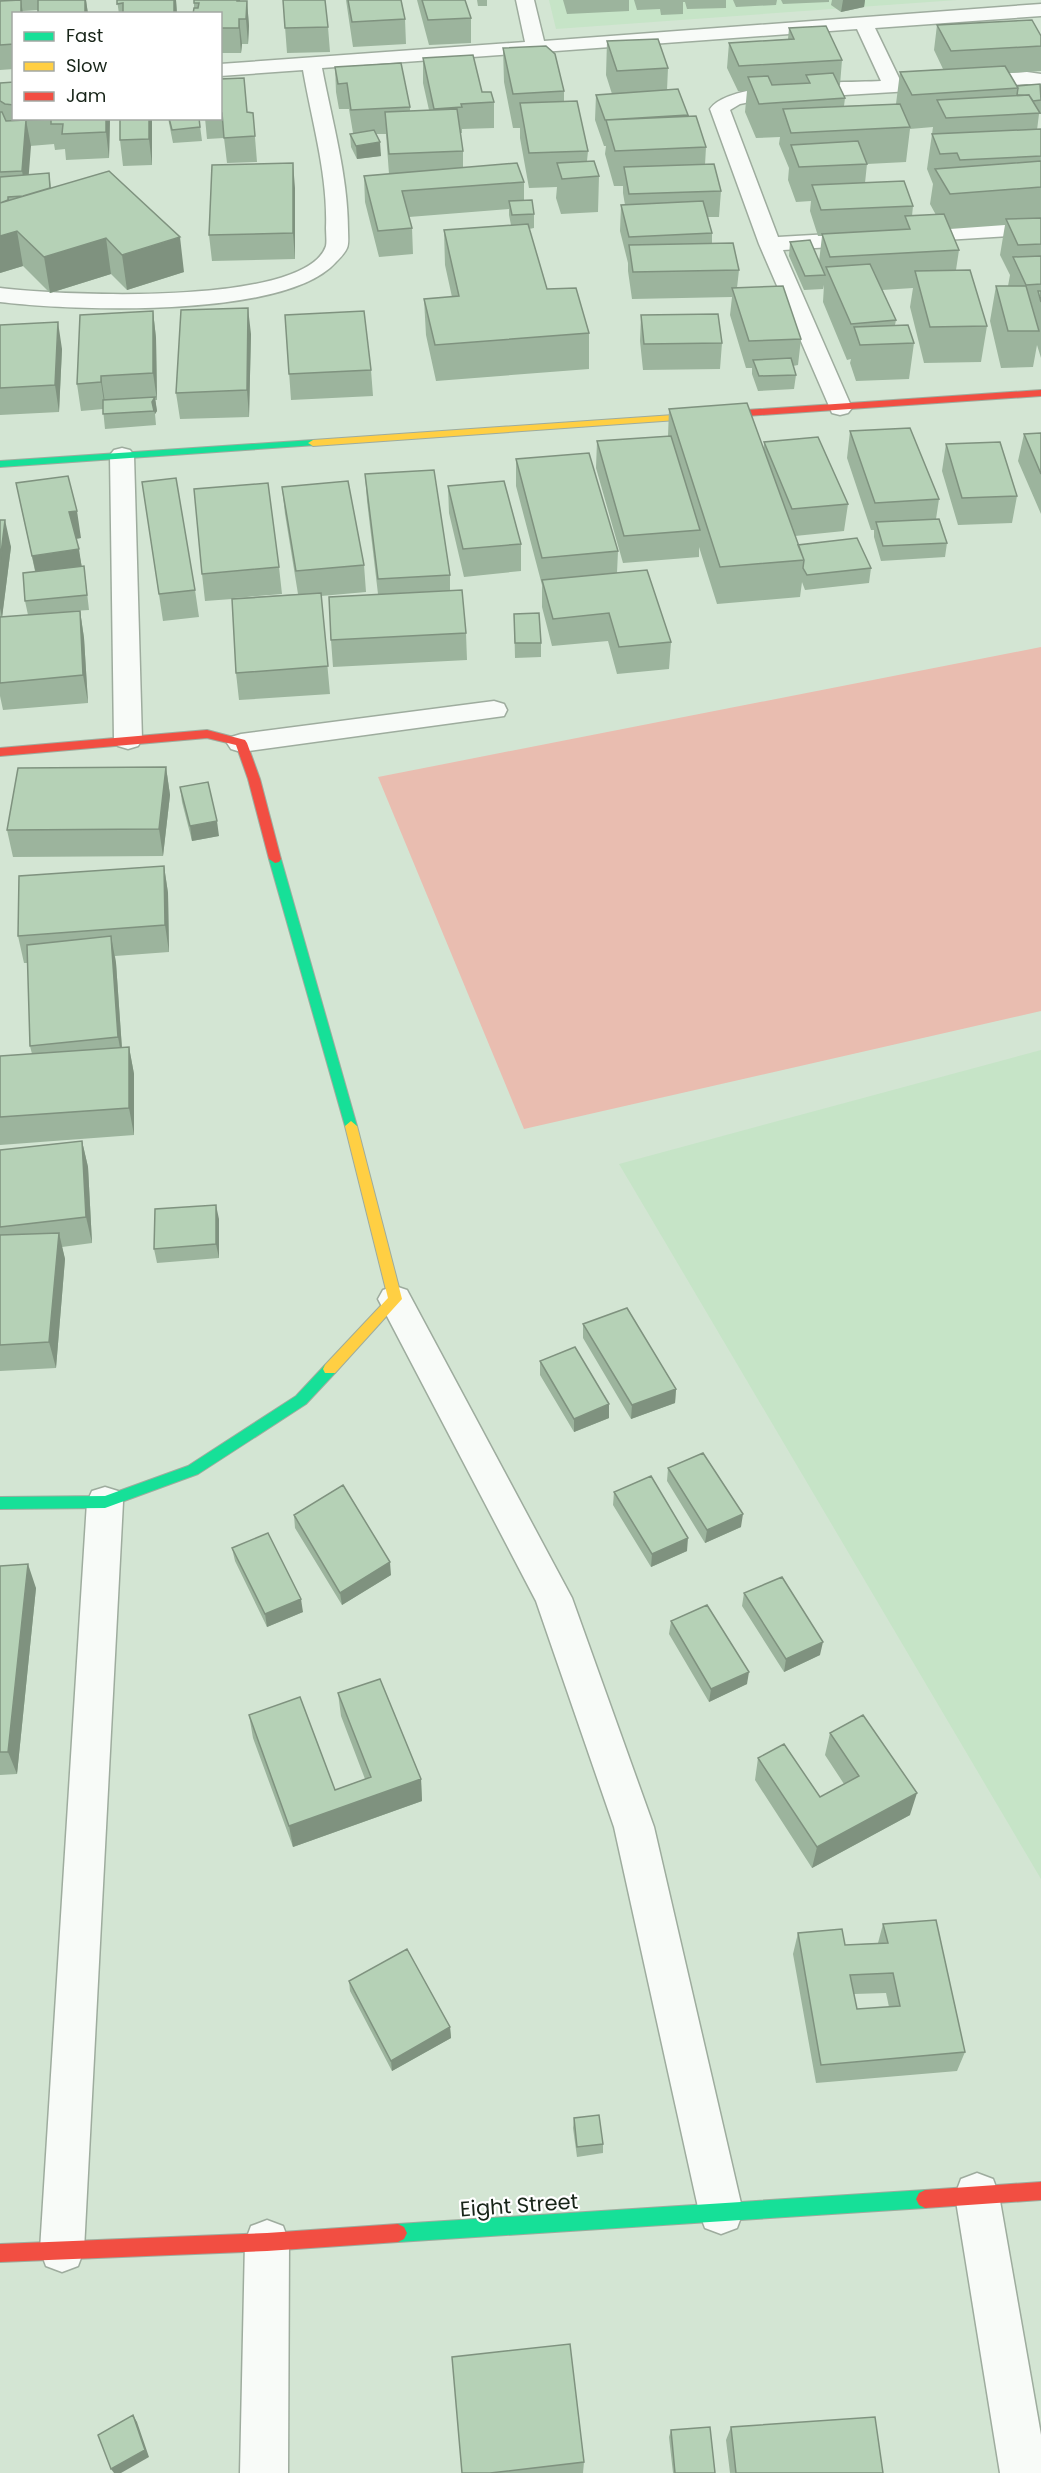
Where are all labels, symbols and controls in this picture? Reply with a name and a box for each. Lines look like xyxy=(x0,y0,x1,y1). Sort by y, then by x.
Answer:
legend xyxy=(12,12,222,120)
text: Fast xyxy=(66,23,103,48)
text: Slow xyxy=(66,53,108,78)
text: Jam xyxy=(66,83,106,108)
street label: Eight Street xyxy=(459,2186,579,2224)

